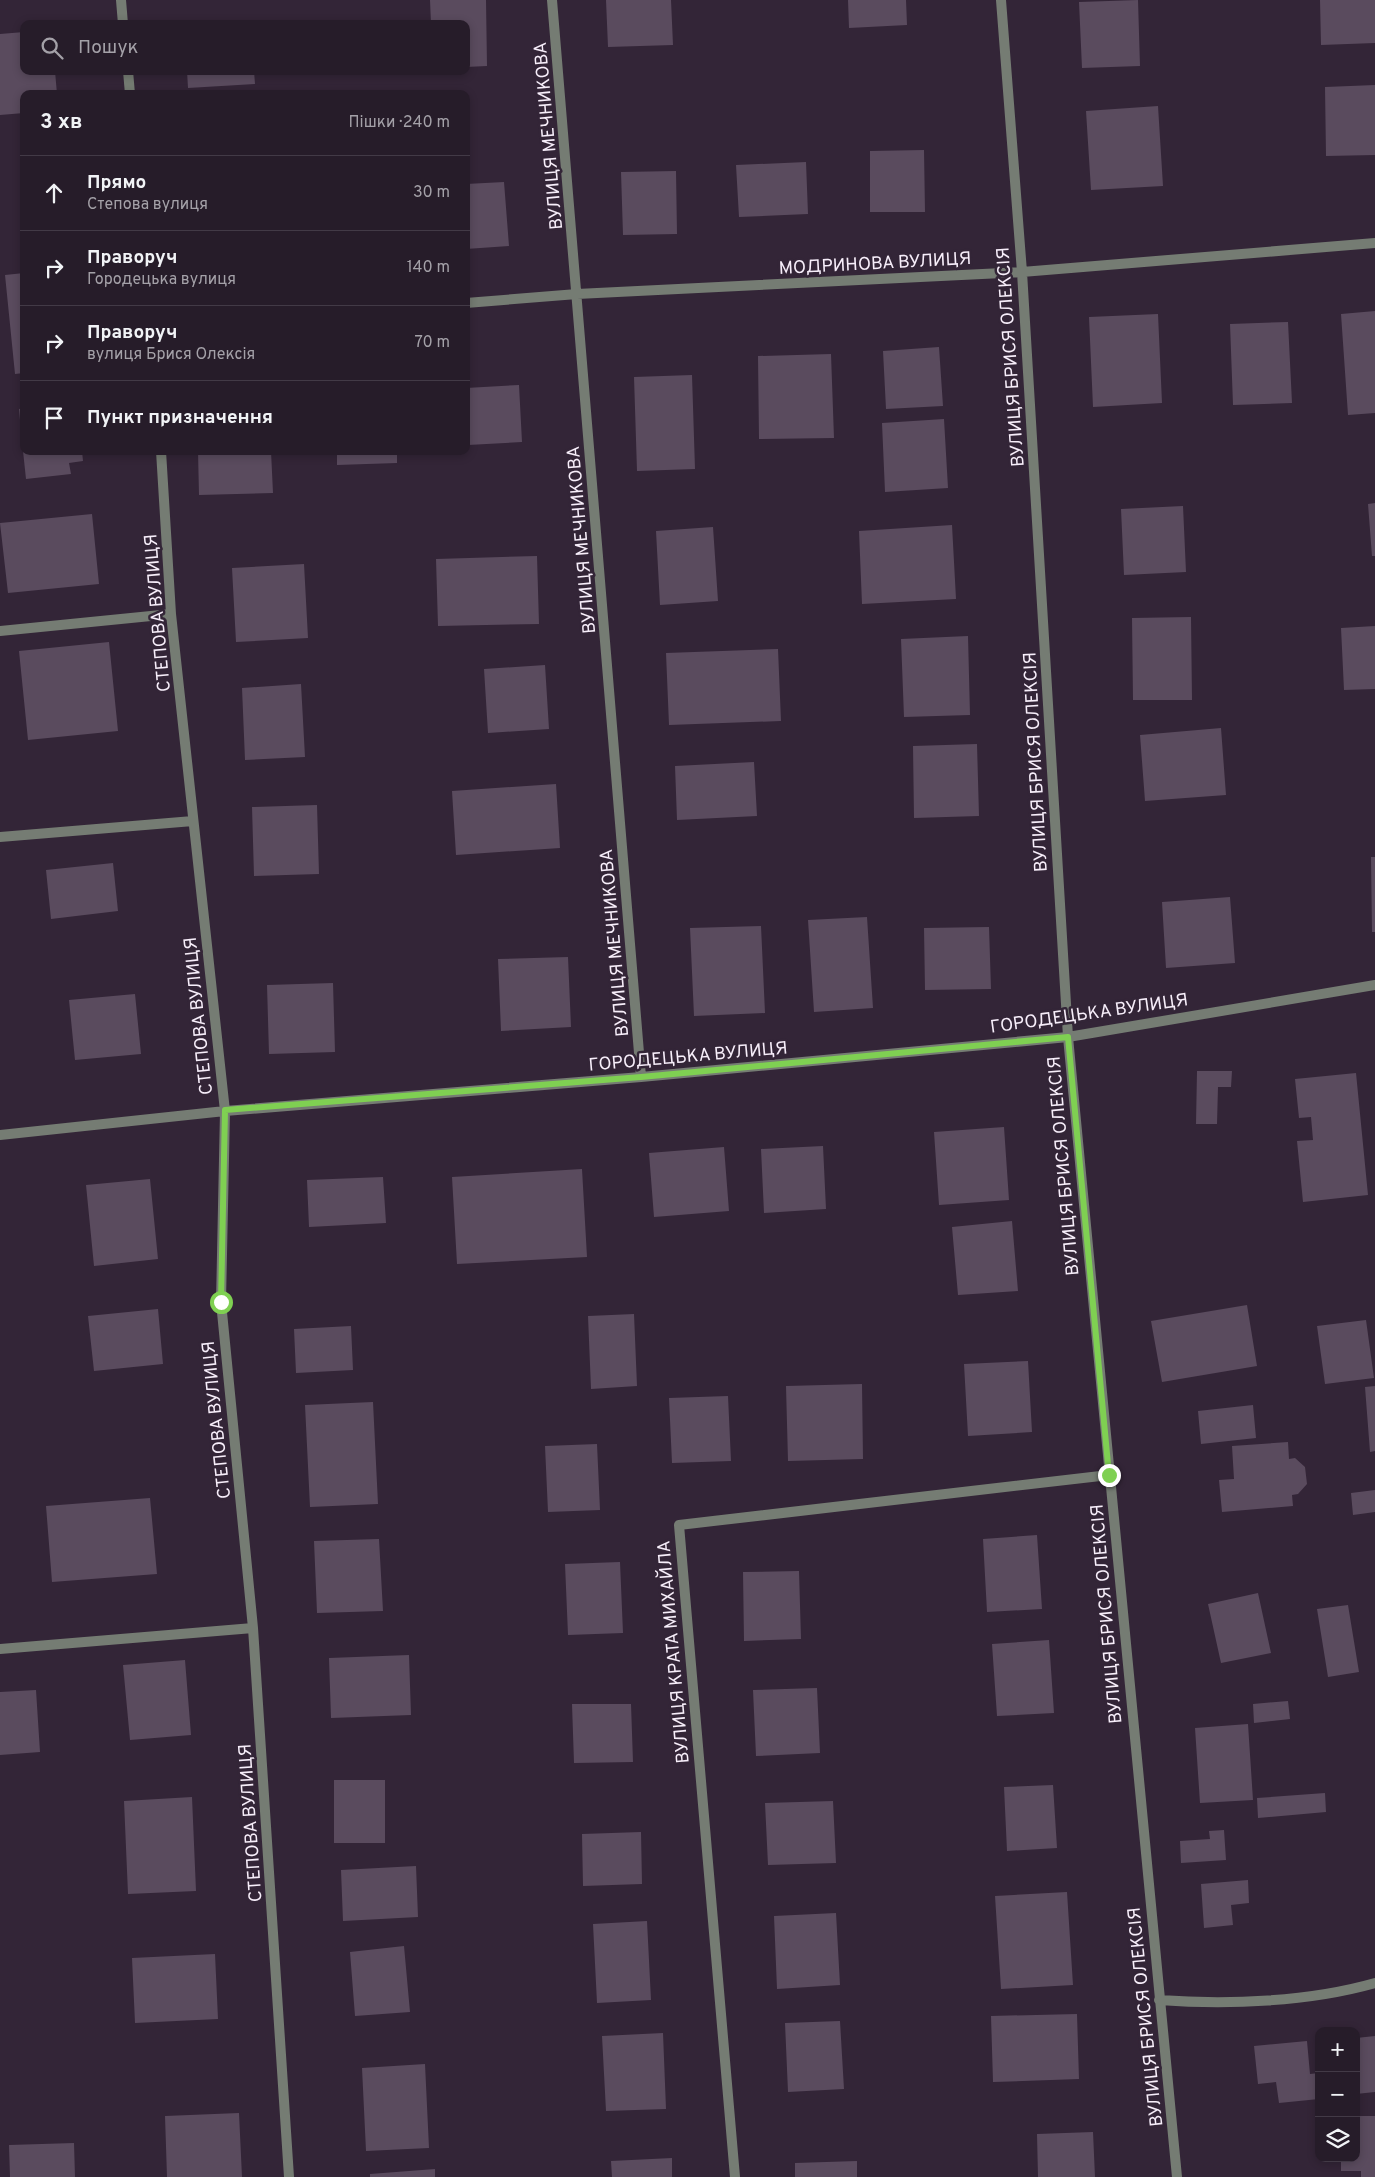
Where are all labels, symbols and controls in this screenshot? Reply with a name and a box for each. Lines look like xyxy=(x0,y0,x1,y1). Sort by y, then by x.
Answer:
search box xyxy=(20,20,470,75)
icon: search xyxy=(38,34,66,62)
text: Пошук xyxy=(78,36,138,60)
street label: ВУЛИЦЯ МЕЧНИКОВА xyxy=(530,41,569,231)
text: 3 хв xyxy=(40,109,82,136)
text: Пішки · 240 m xyxy=(349,113,450,133)
text: Прямо xyxy=(87,171,146,195)
icon: ahead xyxy=(40,179,68,207)
text: 30 m xyxy=(413,183,450,203)
text: Степова вулиця xyxy=(87,195,208,215)
text: Праворуч xyxy=(87,246,178,270)
street label: ВУЛИЦЯ БРИСЯ ОЛЕКСІЯ xyxy=(992,246,1031,468)
street label: МОДРИНОВА ВУЛИЦЯ xyxy=(778,248,972,281)
icon: right xyxy=(40,254,68,282)
text: 140 m xyxy=(407,258,450,278)
text: Городецька вулиця xyxy=(87,270,236,290)
text: Праворуч xyxy=(87,321,178,345)
icon: right xyxy=(40,329,68,357)
text: 70 m xyxy=(415,333,450,353)
text: вулиця Брися Олексія xyxy=(87,345,255,365)
icon: arrive xyxy=(40,404,68,432)
text: Пункт призначення xyxy=(87,406,273,430)
street label: ВУЛИЦЯ МЕЧНИКОВА xyxy=(563,445,602,635)
street label: СТЕПОВА ВУЛИЦЯ xyxy=(140,533,177,693)
street label: ВУЛИЦЯ БРИСЯ ОЛЕКСІЯ xyxy=(1019,651,1054,873)
street label: ВУЛИЦЯ МЕЧНИКОВА xyxy=(596,848,635,1038)
street label: СТЕПОВА ВУЛИЦЯ xyxy=(180,936,219,1096)
street label: ГОРОДЕЦЬКА ВУЛИЦЯ xyxy=(989,989,1190,1040)
street label: ГОРОДЕЦЬКА ВУЛИЦЯ xyxy=(588,1037,789,1078)
street label: ВУЛИЦЯ БРИСЯ ОЛЕКСІЯ xyxy=(1043,1055,1086,1277)
route start xyxy=(210,1291,233,1314)
street label: СТЕПОВА ВУЛИЦЯ xyxy=(198,1340,237,1500)
route end xyxy=(1098,1464,1121,1487)
street label: ВУЛИЦЯ БРИСЯ ОЛЕКСІЯ xyxy=(1086,1503,1129,1725)
street label: ВУЛИЦЯ КРАТА МИХАЙЛА xyxy=(651,1539,696,1764)
street label: СТЕПОВА ВУЛИЦЯ xyxy=(234,1743,268,1903)
street label: ВУЛИЦЯ БРИСЯ ОЛЕКСІЯ xyxy=(1124,1906,1169,2128)
map controls xyxy=(1315,2027,1360,2162)
button: + xyxy=(1315,2027,1360,2072)
button: − xyxy=(1315,2072,1360,2117)
button: layers xyxy=(1315,2117,1360,2162)

